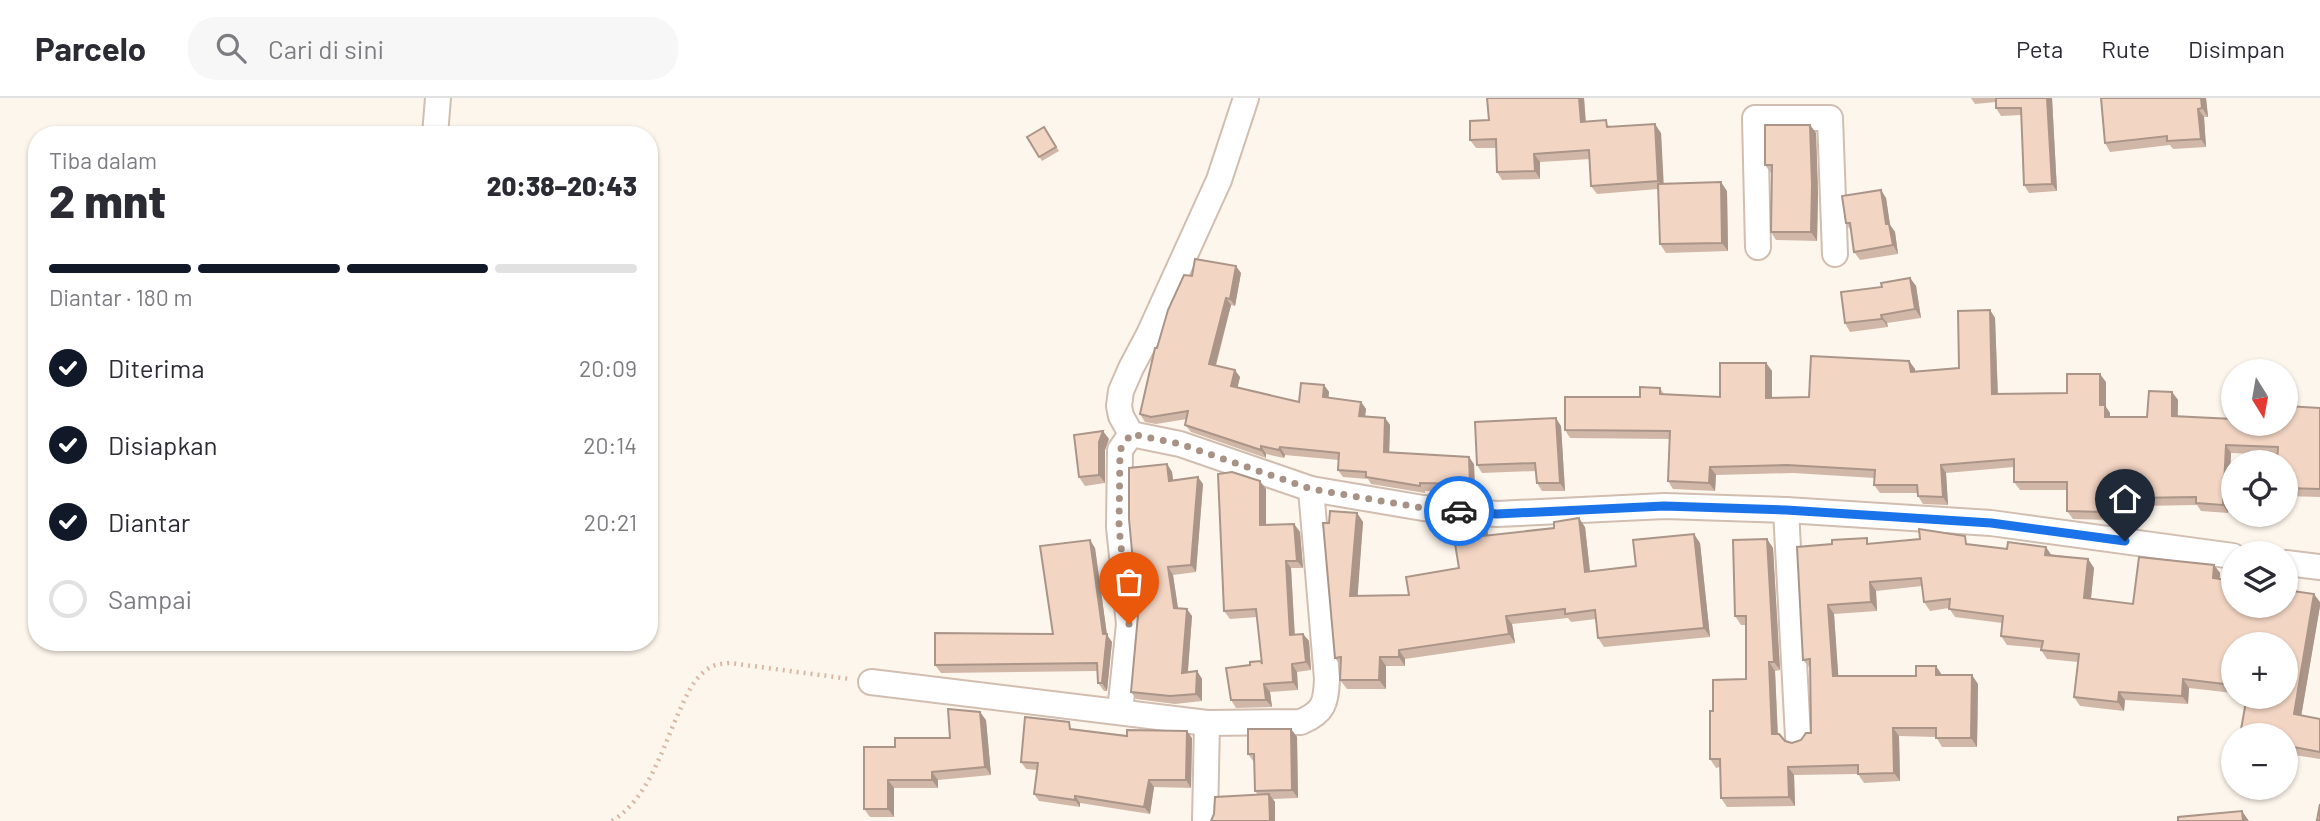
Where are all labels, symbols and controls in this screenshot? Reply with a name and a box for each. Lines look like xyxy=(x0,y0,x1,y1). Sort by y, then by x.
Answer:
search box xyxy=(188,17,678,80)
text: Parcelo xyxy=(35,28,146,68)
icon: search xyxy=(212,29,250,67)
text: Cari di sini xyxy=(268,33,384,64)
text: Peta xyxy=(2016,34,2063,63)
text: Rute xyxy=(2101,34,2150,63)
text: Disimpan xyxy=(2188,34,2285,63)
text: Tiba dalam xyxy=(49,146,157,174)
text: 20:38–20:43 xyxy=(487,170,637,201)
text: 2 mnt xyxy=(49,172,166,227)
text: Diantar · 180 m xyxy=(49,283,192,311)
icon: check xyxy=(49,349,87,387)
text: Diterima xyxy=(108,352,205,383)
text: 20:09 xyxy=(579,354,637,382)
north arrow xyxy=(2221,359,2298,436)
map controls xyxy=(2221,359,2298,800)
icon: check xyxy=(49,426,87,464)
text: Disiapkan xyxy=(108,429,218,460)
text: 20:14 xyxy=(583,431,637,459)
button: locate xyxy=(2221,450,2298,527)
pin xyxy=(2095,469,2155,541)
courier xyxy=(1424,476,1494,546)
icon: home xyxy=(2106,480,2144,518)
icon: car xyxy=(1440,492,1478,530)
icon: check xyxy=(49,503,87,541)
text: Diantar xyxy=(108,506,190,537)
text: 20:21 xyxy=(584,508,637,536)
button: layers xyxy=(2221,541,2298,618)
pin xyxy=(1099,552,1159,624)
icon: bag xyxy=(1110,563,1148,601)
text: Sampai xyxy=(108,583,192,614)
button: + xyxy=(2221,632,2298,709)
button: − xyxy=(2221,723,2298,800)

